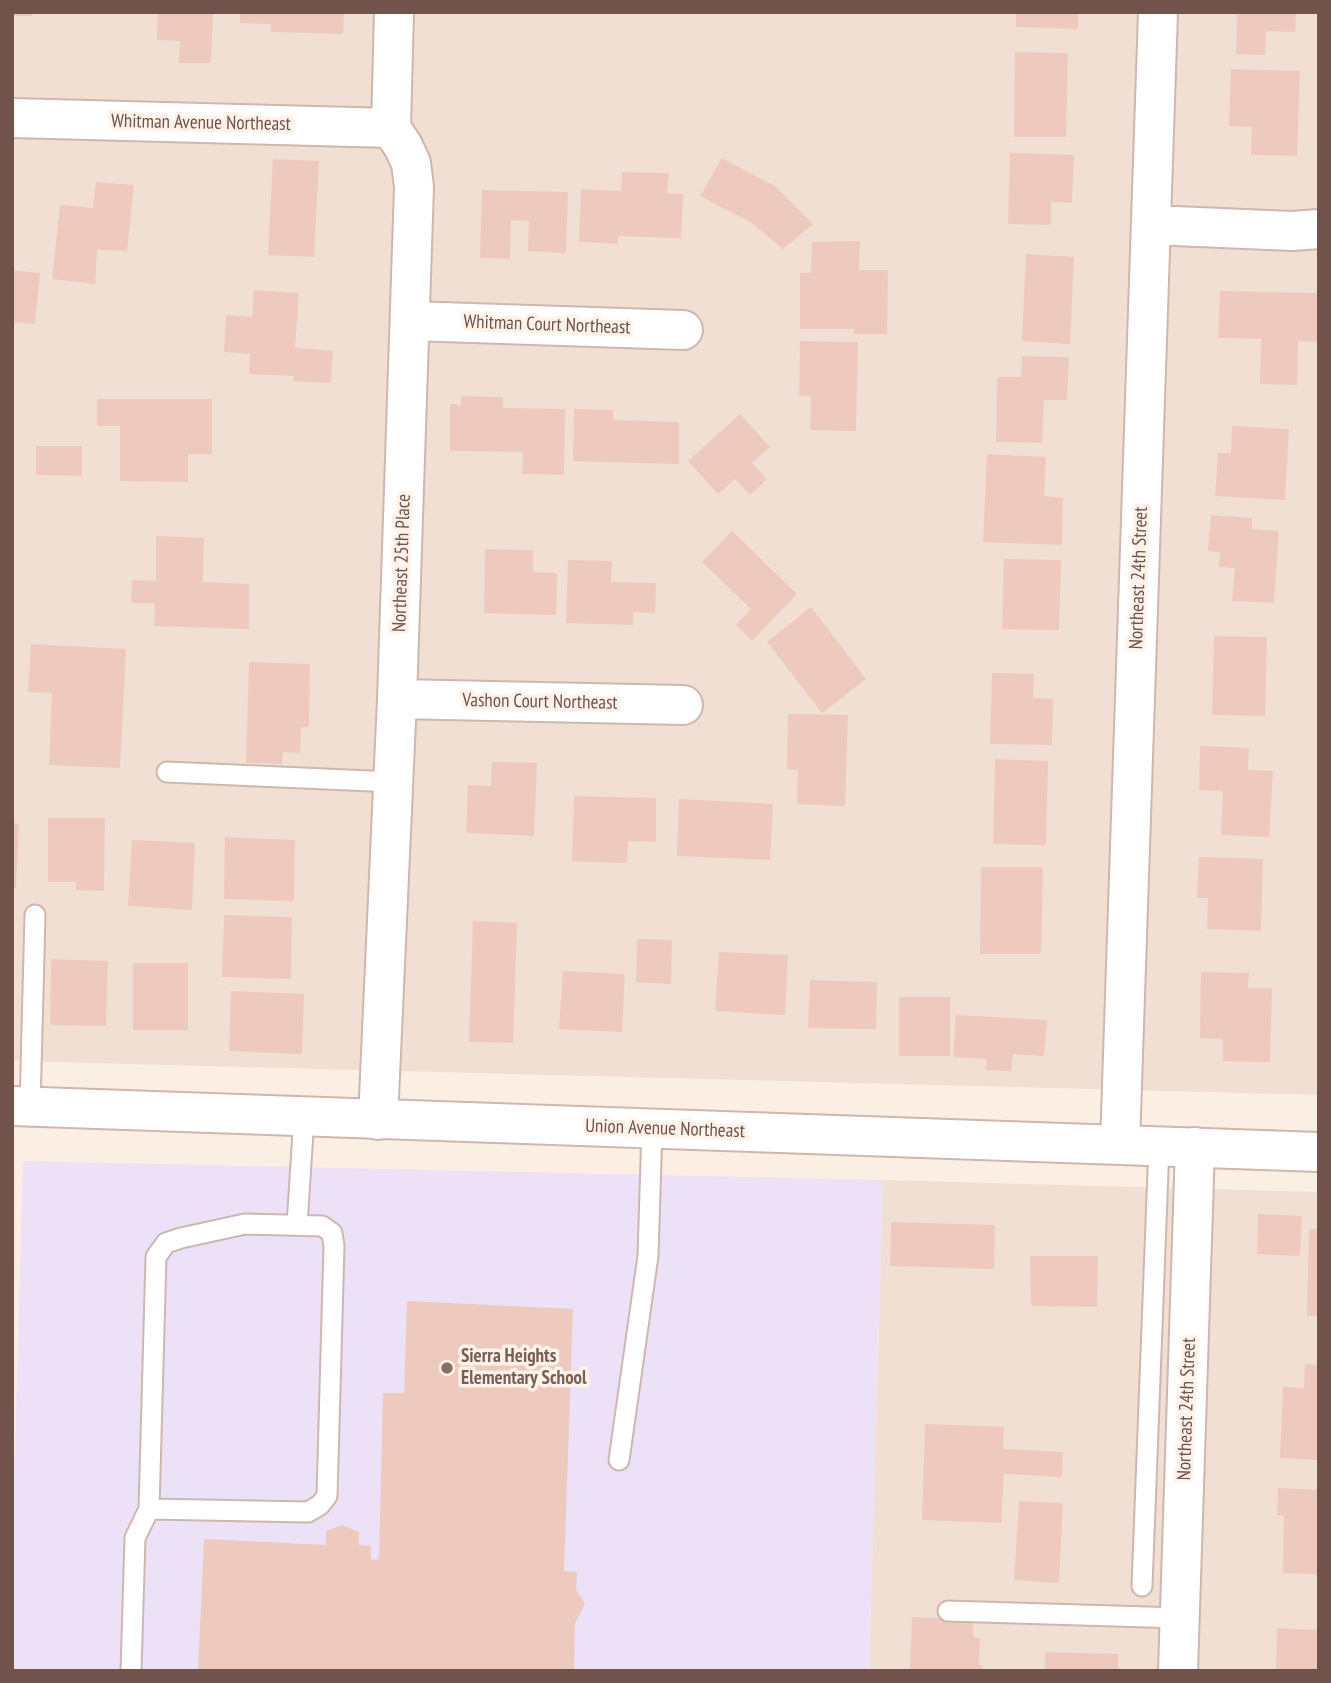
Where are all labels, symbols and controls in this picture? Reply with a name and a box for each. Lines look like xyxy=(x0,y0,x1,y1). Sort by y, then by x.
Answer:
street label: Whitman Avenue Northeast xyxy=(111,110,291,136)
street label: Whitman Court Northeast xyxy=(463,311,631,339)
street label: Northeast 25th Place xyxy=(388,493,416,633)
street label: Northeast 24th Street xyxy=(1125,506,1153,650)
street label: Vashon Court Northeast xyxy=(462,689,618,715)
street label: Union Avenue Northeast xyxy=(585,1115,745,1143)
street label: Northeast 24th Street xyxy=(1173,1337,1201,1481)
place label: Sierra Heights Elementary School xyxy=(461,1346,587,1390)
marker: Sierra Heights Elementary School xyxy=(439,1360,455,1376)

